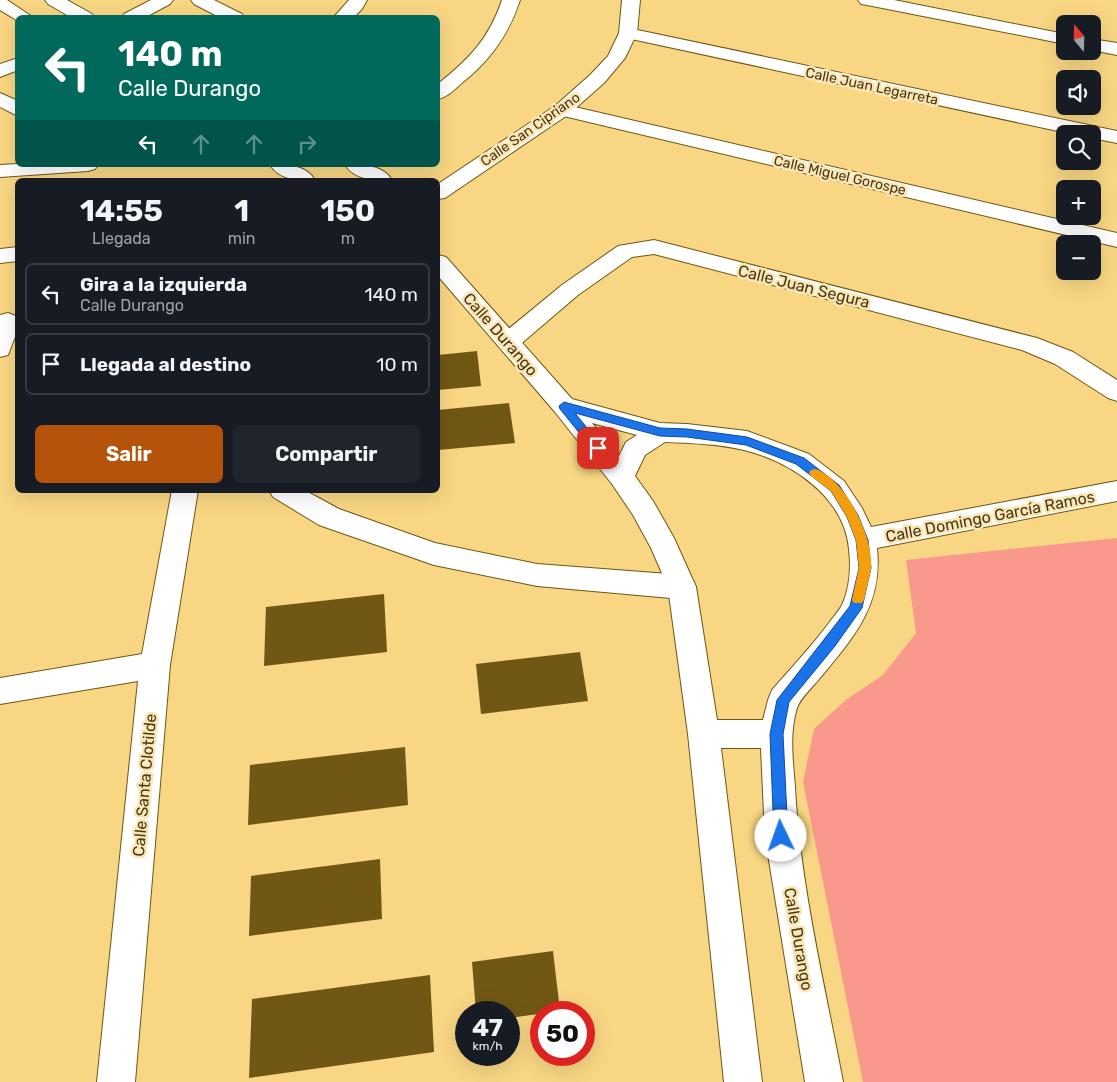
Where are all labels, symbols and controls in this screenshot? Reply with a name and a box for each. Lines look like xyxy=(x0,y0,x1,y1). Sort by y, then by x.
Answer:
north arrow xyxy=(1056,15,1101,60)
map controls xyxy=(1056,15,1101,280)
text: 140 m xyxy=(118,33,223,75)
icon: left xyxy=(35,35,100,100)
street label: Calle Juan Legarreta xyxy=(804,64,940,109)
button: sound xyxy=(1056,70,1101,115)
text: Calle Durango xyxy=(118,75,261,102)
street label: Calle San Cipriano xyxy=(477,89,583,170)
button: search xyxy=(1056,125,1101,170)
icon: left xyxy=(134,130,162,158)
icon: ahead xyxy=(187,130,215,158)
icon: ahead xyxy=(240,130,268,158)
icon: right xyxy=(293,130,321,158)
street label: Calle Miguel Gorospe xyxy=(772,152,908,199)
button: + xyxy=(1056,180,1101,225)
text: 14:55 xyxy=(80,193,163,229)
text: 1 xyxy=(234,193,249,229)
text: 150 xyxy=(320,193,375,229)
text: Llegada xyxy=(92,229,151,248)
text: min xyxy=(228,229,256,248)
text: m xyxy=(341,229,355,248)
button: − xyxy=(1056,235,1101,280)
street label: Calle Juan Segura xyxy=(736,261,872,312)
text: Gira a la izquierda xyxy=(80,273,247,296)
icon: left xyxy=(37,280,65,308)
text: 140 m xyxy=(364,283,418,306)
street label: Calle Durango xyxy=(459,289,542,380)
text: Calle Durango xyxy=(80,296,184,315)
icon: arrive xyxy=(37,350,65,378)
text: Llegada al destino xyxy=(80,353,251,376)
text: 10 m xyxy=(376,353,418,376)
button: Salir xyxy=(35,425,223,483)
button: Compartir xyxy=(233,425,420,483)
pin xyxy=(577,427,619,469)
icon: arrive xyxy=(584,434,612,462)
street label: Calle Domingo García Ramos xyxy=(884,487,1096,546)
street label: Calle Santa Clotilde xyxy=(129,713,160,857)
position arrow xyxy=(754,809,806,861)
street label: Calle Durango xyxy=(780,886,817,992)
speed limit sign: 50 xyxy=(530,1001,595,1066)
text: 47 xyxy=(472,1013,503,1042)
text: km/h xyxy=(473,1039,502,1053)

